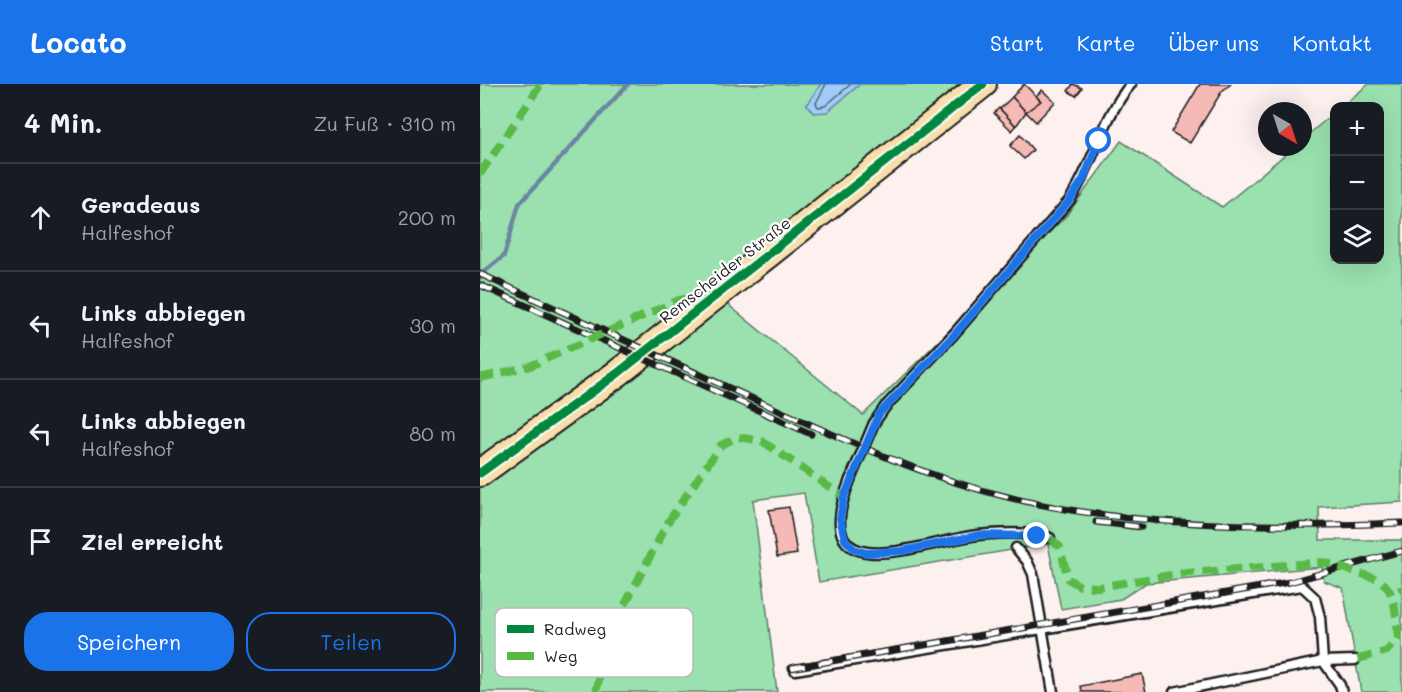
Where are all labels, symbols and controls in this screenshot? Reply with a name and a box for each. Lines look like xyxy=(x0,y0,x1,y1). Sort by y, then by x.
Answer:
text: Locato xyxy=(30,24,127,60)
text: Start xyxy=(990,29,1044,56)
text: Karte xyxy=(1077,29,1135,56)
text: Über uns xyxy=(1168,29,1259,56)
text: Kontakt xyxy=(1292,29,1372,56)
north arrow xyxy=(1258,102,1312,156)
map controls xyxy=(1330,102,1384,264)
button: + xyxy=(1330,102,1384,156)
text: 4 Min. xyxy=(24,106,103,140)
text: Zu Fuß · 310 m xyxy=(314,110,456,136)
route start xyxy=(1085,127,1111,153)
button: − xyxy=(1330,156,1384,210)
text: Geradeaus xyxy=(81,190,200,219)
icon: ahead xyxy=(24,201,57,234)
text: 200 m xyxy=(398,204,456,230)
button: layers xyxy=(1330,210,1384,264)
street label: Remscheider Straße xyxy=(655,212,795,328)
text: Halfeshof xyxy=(81,219,174,245)
text: Links abbiegen xyxy=(81,298,246,327)
icon: left xyxy=(24,309,57,342)
text: 30 m xyxy=(410,312,456,338)
text: Halfeshof xyxy=(81,327,174,353)
text: Links abbiegen xyxy=(81,406,246,435)
icon: left xyxy=(24,417,57,450)
text: 80 m xyxy=(409,420,456,446)
text: Halfeshof xyxy=(81,435,174,461)
route end xyxy=(1023,522,1049,548)
icon: arrive xyxy=(24,525,57,558)
text: Ziel erreicht xyxy=(81,527,223,556)
legend xyxy=(495,608,693,677)
button: Speichern xyxy=(24,612,234,671)
button: Teilen xyxy=(246,612,456,671)
text: Radweg xyxy=(544,618,606,639)
text: Weg xyxy=(544,645,577,666)

